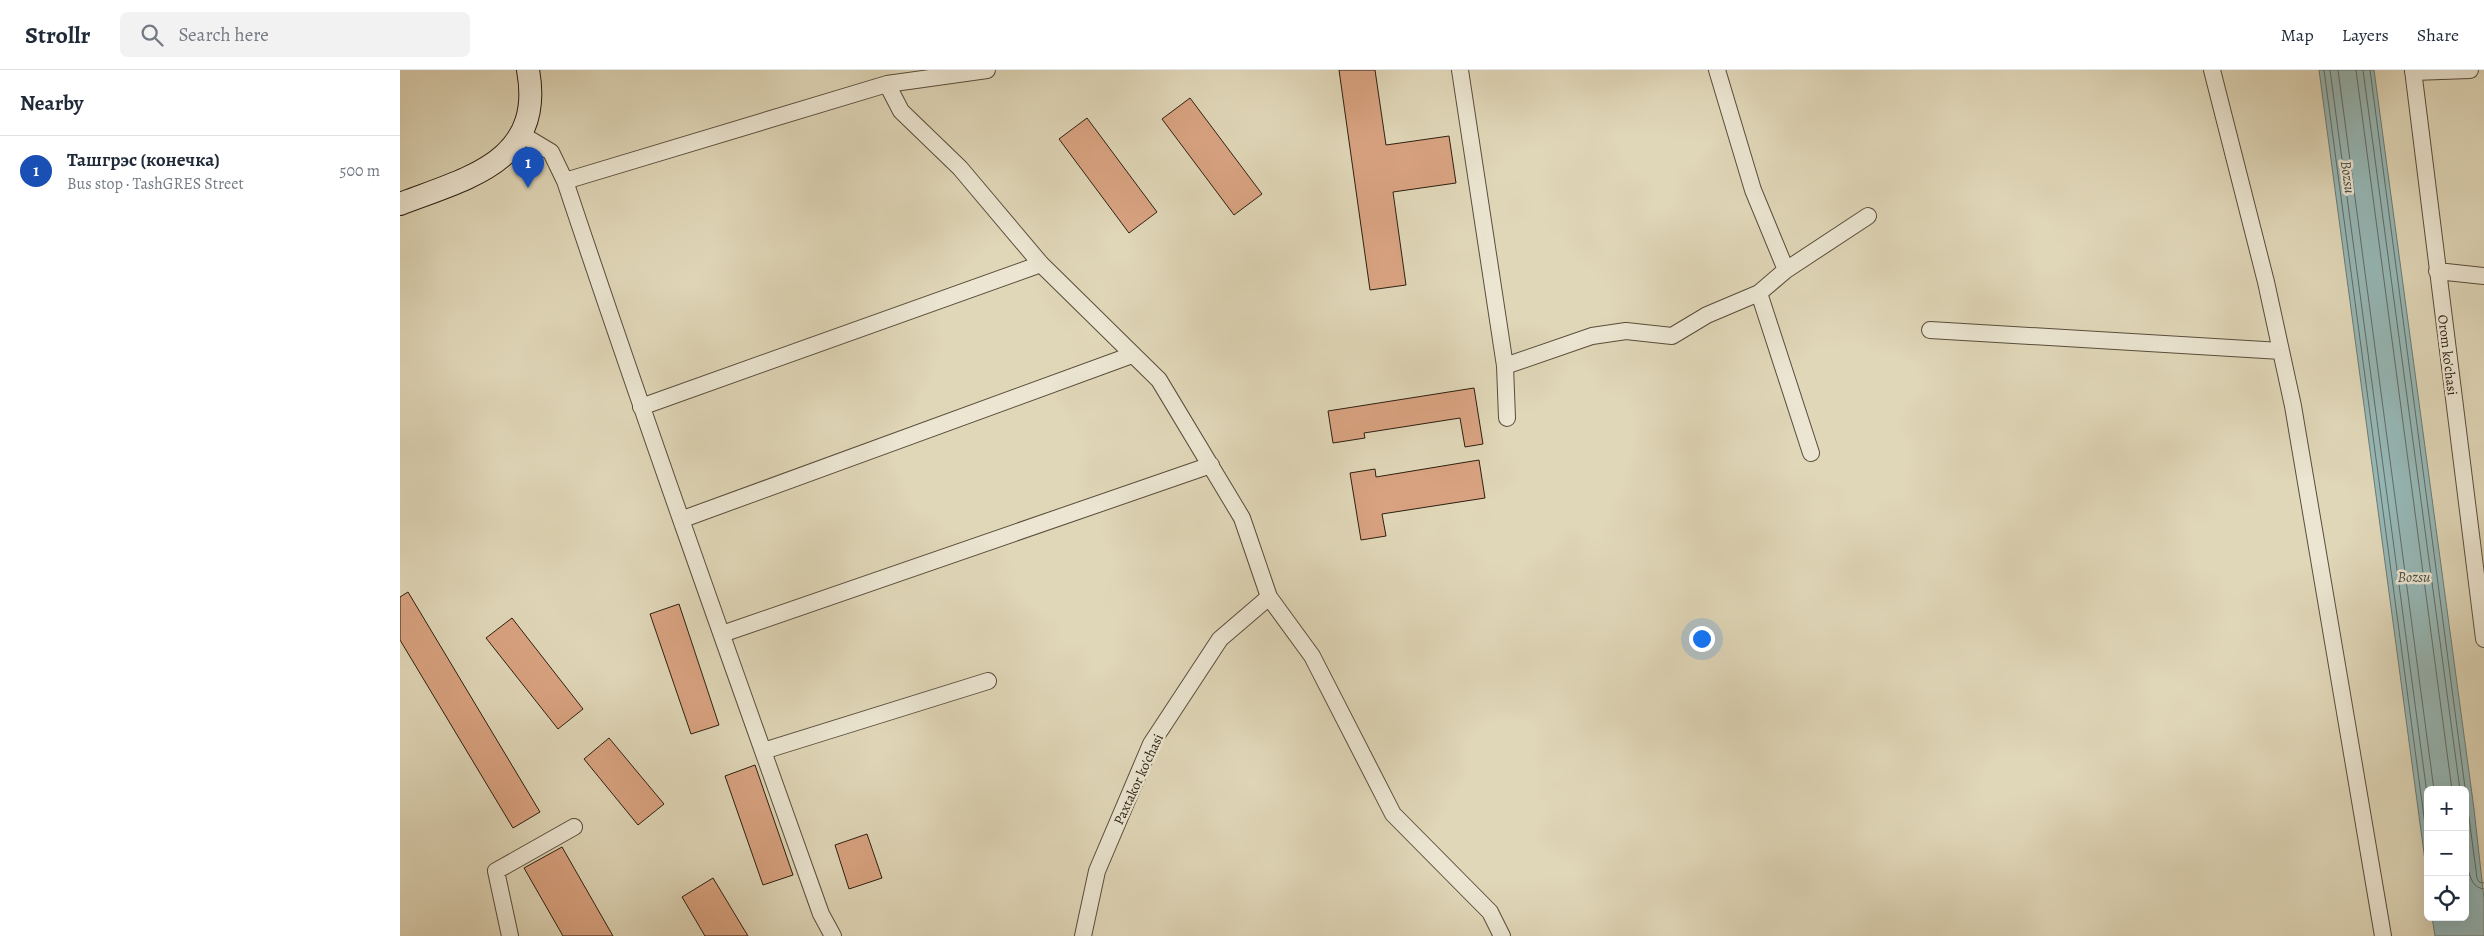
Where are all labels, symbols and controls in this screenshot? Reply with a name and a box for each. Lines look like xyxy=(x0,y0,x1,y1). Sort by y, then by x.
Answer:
search box xyxy=(120,12,470,57)
text: Strollr xyxy=(25,19,90,51)
icon: search xyxy=(138,21,166,49)
text: Search here xyxy=(178,22,269,48)
text: Map xyxy=(2281,23,2314,47)
text: Layers xyxy=(2342,23,2389,47)
text: Share xyxy=(2417,23,2459,47)
text: Nearby xyxy=(20,89,83,117)
text: Ташгрэс (конечка) xyxy=(67,147,220,173)
pin: 1 xyxy=(512,147,544,188)
water label: Bozsu xyxy=(2336,159,2360,195)
text: 1 xyxy=(33,160,39,182)
text: 500 m xyxy=(340,160,380,182)
text: Bus stop · TashGRES Street xyxy=(67,173,244,195)
street label: Orom ko'chasi xyxy=(2433,314,2462,397)
water label: Bozsu xyxy=(2398,567,2430,587)
your location xyxy=(1689,626,1715,652)
street label: Paxtakor ko'chasi xyxy=(1109,731,1168,828)
map controls xyxy=(2424,786,2469,921)
button: + xyxy=(2424,786,2469,831)
button: − xyxy=(2424,831,2469,876)
button: locate xyxy=(2424,876,2469,921)

